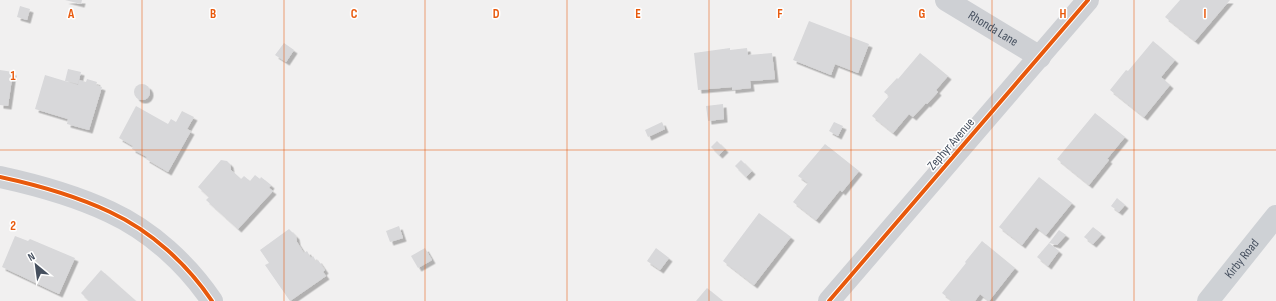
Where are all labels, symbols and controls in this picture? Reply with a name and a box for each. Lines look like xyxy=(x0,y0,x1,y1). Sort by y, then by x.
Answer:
text: A xyxy=(67,6,75,22)
text: B xyxy=(210,6,216,22)
text: C xyxy=(351,6,358,22)
text: D xyxy=(493,6,500,22)
text: E xyxy=(635,6,641,22)
text: F xyxy=(777,6,783,22)
text: G xyxy=(919,6,926,22)
text: H xyxy=(1060,6,1067,22)
text: I xyxy=(1204,6,1207,22)
street label: Rhonda Lane xyxy=(965,7,1021,50)
text: 1 xyxy=(10,68,16,84)
street label: Zephyr Avenue xyxy=(924,115,978,173)
text: 2 xyxy=(10,218,16,234)
street label: Kirby Road xyxy=(1221,236,1262,282)
north arrow xyxy=(16,245,56,285)
text: N xyxy=(26,250,37,264)

